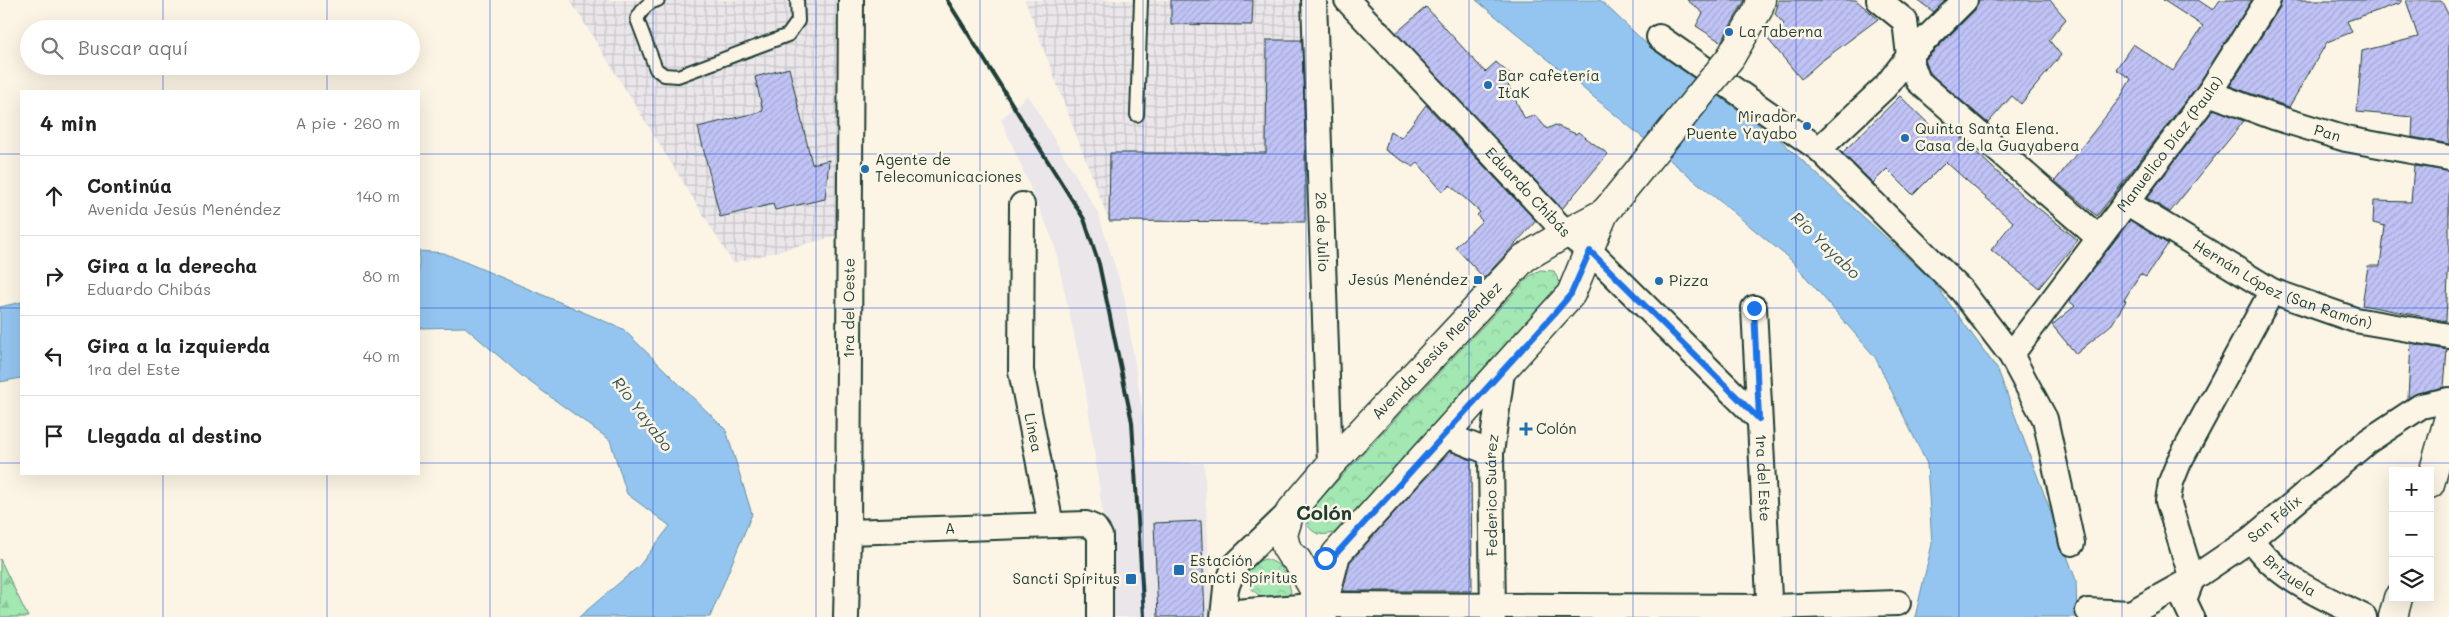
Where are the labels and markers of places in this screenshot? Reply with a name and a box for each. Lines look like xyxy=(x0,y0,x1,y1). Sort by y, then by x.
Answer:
place label: La Taberna xyxy=(1739,21,1823,41)
marker: La Taberna xyxy=(1723,26,1735,38)
place label: Bar cafetería ItaK xyxy=(1498,65,1600,102)
marker: Bar cafetería ItaK xyxy=(1482,79,1494,91)
place label: Mirador Puente Yayabo xyxy=(1687,106,1797,143)
place label: Quinta Santa Elena. Casa de la Guayabera xyxy=(1915,118,2080,155)
marker: Mirador Puente Yayabo xyxy=(1801,120,1813,132)
marker: Quinta Santa Elena. Casa de la Guayabera xyxy=(1899,132,1911,144)
place label: Agente de Telecomunicaciones xyxy=(875,149,1022,186)
marker: Agente de Telecomunicaciones xyxy=(859,163,871,175)
place label: Jesús Menéndez xyxy=(1349,269,1468,289)
place label: Pizza xyxy=(1669,270,1709,290)
marker: Jesús Menéndez xyxy=(1472,274,1484,286)
marker: Pizza xyxy=(1653,275,1665,287)
place label: Colón xyxy=(1536,418,1577,438)
marker: Colón xyxy=(1520,423,1532,435)
place label: Estación Sancti Spíritus xyxy=(1190,550,1298,587)
marker: Estación Sancti Spíritus xyxy=(1172,563,1186,577)
place label: Sancti Spíritus xyxy=(1012,568,1120,588)
marker: Sancti Spíritus xyxy=(1124,572,1138,586)

